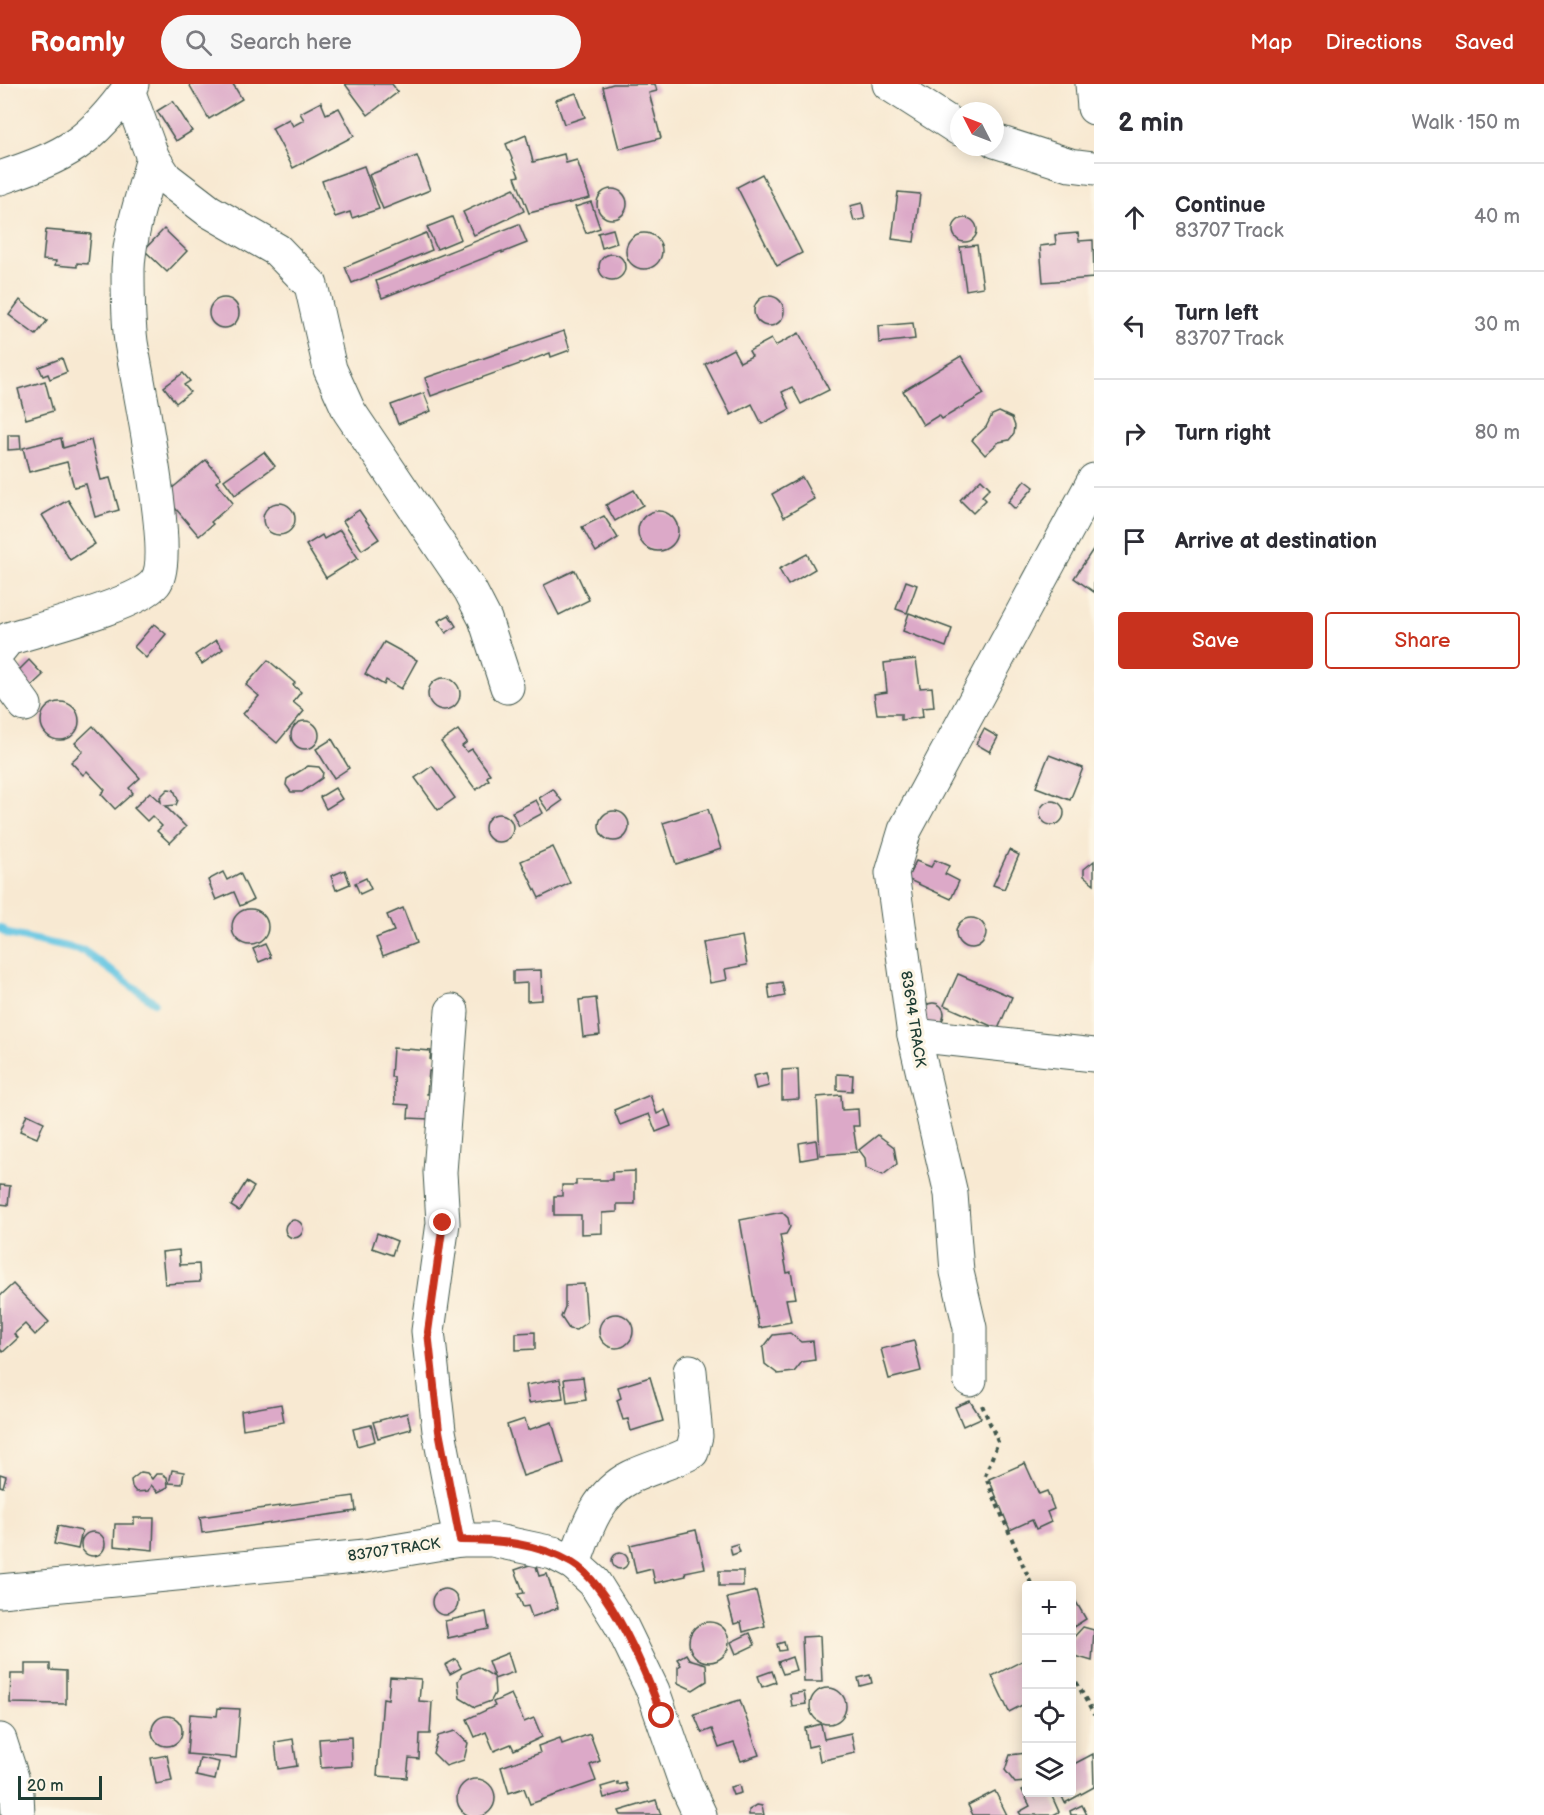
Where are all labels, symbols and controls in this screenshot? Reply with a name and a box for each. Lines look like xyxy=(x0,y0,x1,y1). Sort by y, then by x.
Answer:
search box xyxy=(161,15,581,69)
text: Roamly xyxy=(30,26,125,59)
icon: search xyxy=(182,26,215,59)
text: Search here xyxy=(230,29,352,56)
text: Map xyxy=(1250,30,1293,55)
text: Directions xyxy=(1326,30,1422,55)
text: Saved xyxy=(1455,30,1514,55)
north arrow xyxy=(950,102,1004,156)
text: 2 min xyxy=(1118,108,1184,139)
text: Walk · 150 m xyxy=(1411,111,1520,135)
text: Continue xyxy=(1175,192,1265,219)
icon: ahead xyxy=(1118,201,1151,234)
text: 40 m xyxy=(1474,205,1520,229)
text: 83707 Track xyxy=(1175,219,1284,243)
text: Turn left xyxy=(1175,300,1259,327)
icon: left xyxy=(1118,309,1151,342)
text: 30 m xyxy=(1474,313,1520,337)
text: 83707 Track xyxy=(1175,327,1284,351)
icon: right xyxy=(1118,417,1151,450)
text: Turn right xyxy=(1175,420,1271,447)
text: 80 m xyxy=(1475,421,1520,445)
icon: arrive xyxy=(1118,525,1151,558)
text: Arrive at destination xyxy=(1175,528,1377,555)
button: Save xyxy=(1118,612,1313,669)
button: Share xyxy=(1325,612,1520,669)
street label: 83694 TRACK xyxy=(896,969,930,1069)
route end xyxy=(429,1209,455,1235)
street label: 83707 TRACK xyxy=(347,1534,442,1566)
map controls xyxy=(1022,1581,1076,1797)
button: + xyxy=(1022,1581,1076,1635)
button: − xyxy=(1022,1635,1076,1689)
button: locate xyxy=(1022,1689,1076,1743)
route start xyxy=(648,1702,674,1728)
button: layers xyxy=(1022,1743,1076,1797)
scale bar xyxy=(18,1773,102,1800)
text: 20 m xyxy=(27,1777,63,1796)

